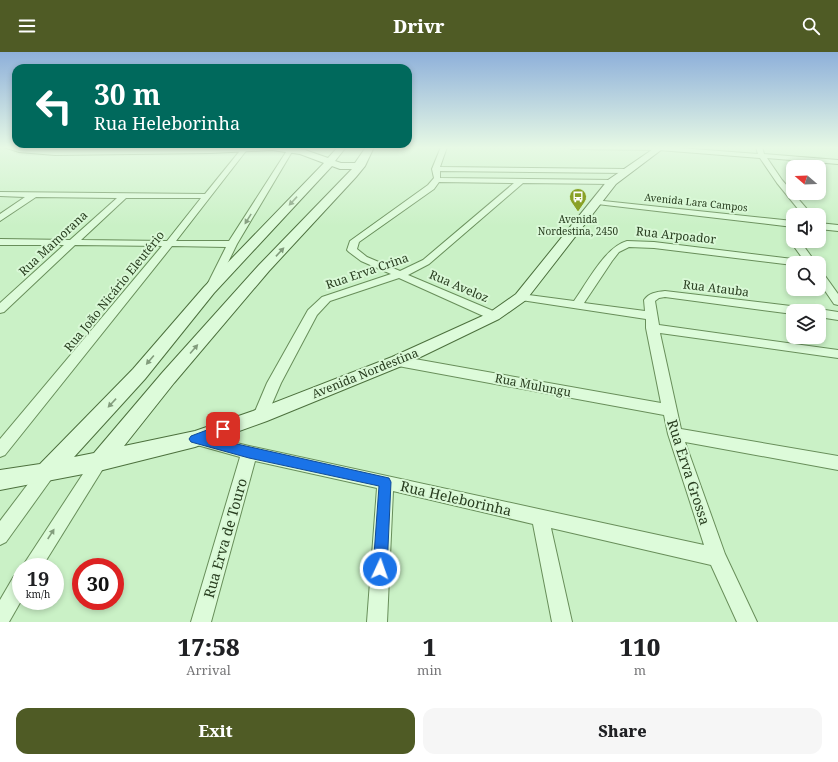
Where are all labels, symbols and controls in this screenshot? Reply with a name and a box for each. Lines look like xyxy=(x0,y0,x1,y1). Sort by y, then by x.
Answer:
text: Drivr xyxy=(393,14,445,38)
icon: menu xyxy=(16,15,38,37)
icon: search xyxy=(800,15,822,37)
text: 30 m xyxy=(94,75,161,113)
icon: left xyxy=(28,80,80,132)
text: Rua Heleborinha xyxy=(94,111,240,135)
north arrow xyxy=(786,160,826,200)
map controls xyxy=(786,160,826,344)
bus stop icon: Avenida Nordestina, 2450 xyxy=(568,187,588,212)
street label: Avenida Lara Campos xyxy=(644,190,749,214)
one-way arrow xyxy=(288,196,298,206)
street label: Rua Mamorana xyxy=(15,207,91,279)
button: sound xyxy=(786,208,826,248)
place label: Avenida Nordestina, 2450 xyxy=(538,212,619,238)
one-way arrow xyxy=(244,213,251,225)
street label: Rua Arpoador xyxy=(635,222,717,248)
street label: Rua João Nicário Eleutério xyxy=(60,227,168,355)
one-way arrow xyxy=(275,247,285,257)
street label: Rua Erva Crina xyxy=(323,249,411,293)
button: search xyxy=(786,256,826,296)
street label: Rua Aveloz xyxy=(427,266,491,306)
street label: Rua Atauba xyxy=(682,276,750,301)
button: layers xyxy=(786,304,826,344)
one-way arrow xyxy=(189,343,198,354)
street label: Avenida Nordestina xyxy=(309,344,421,402)
one-way arrow xyxy=(146,355,155,366)
street label: Rua Mulungu xyxy=(493,369,573,401)
one-way arrow xyxy=(107,398,117,408)
pin xyxy=(206,412,240,446)
street label: Rua Erva Grossa xyxy=(663,417,715,527)
icon: arrive xyxy=(212,418,234,440)
street label: Rua Erva de Touro xyxy=(199,476,251,600)
street label: Rua Heleborinha xyxy=(399,476,514,520)
one-way arrow xyxy=(48,528,55,540)
position arrow xyxy=(359,548,401,590)
speed limit sign: 30 xyxy=(72,558,124,610)
text: 19 xyxy=(27,565,49,592)
text: km/h xyxy=(26,587,50,601)
text: 17:58 xyxy=(178,630,240,663)
text: 1 xyxy=(423,630,436,663)
text: 110 xyxy=(620,630,660,663)
text: Arrival xyxy=(186,661,231,679)
text: min xyxy=(417,661,442,679)
text: m xyxy=(634,661,646,679)
button: Exit xyxy=(16,708,415,754)
button: Share xyxy=(423,708,822,754)

